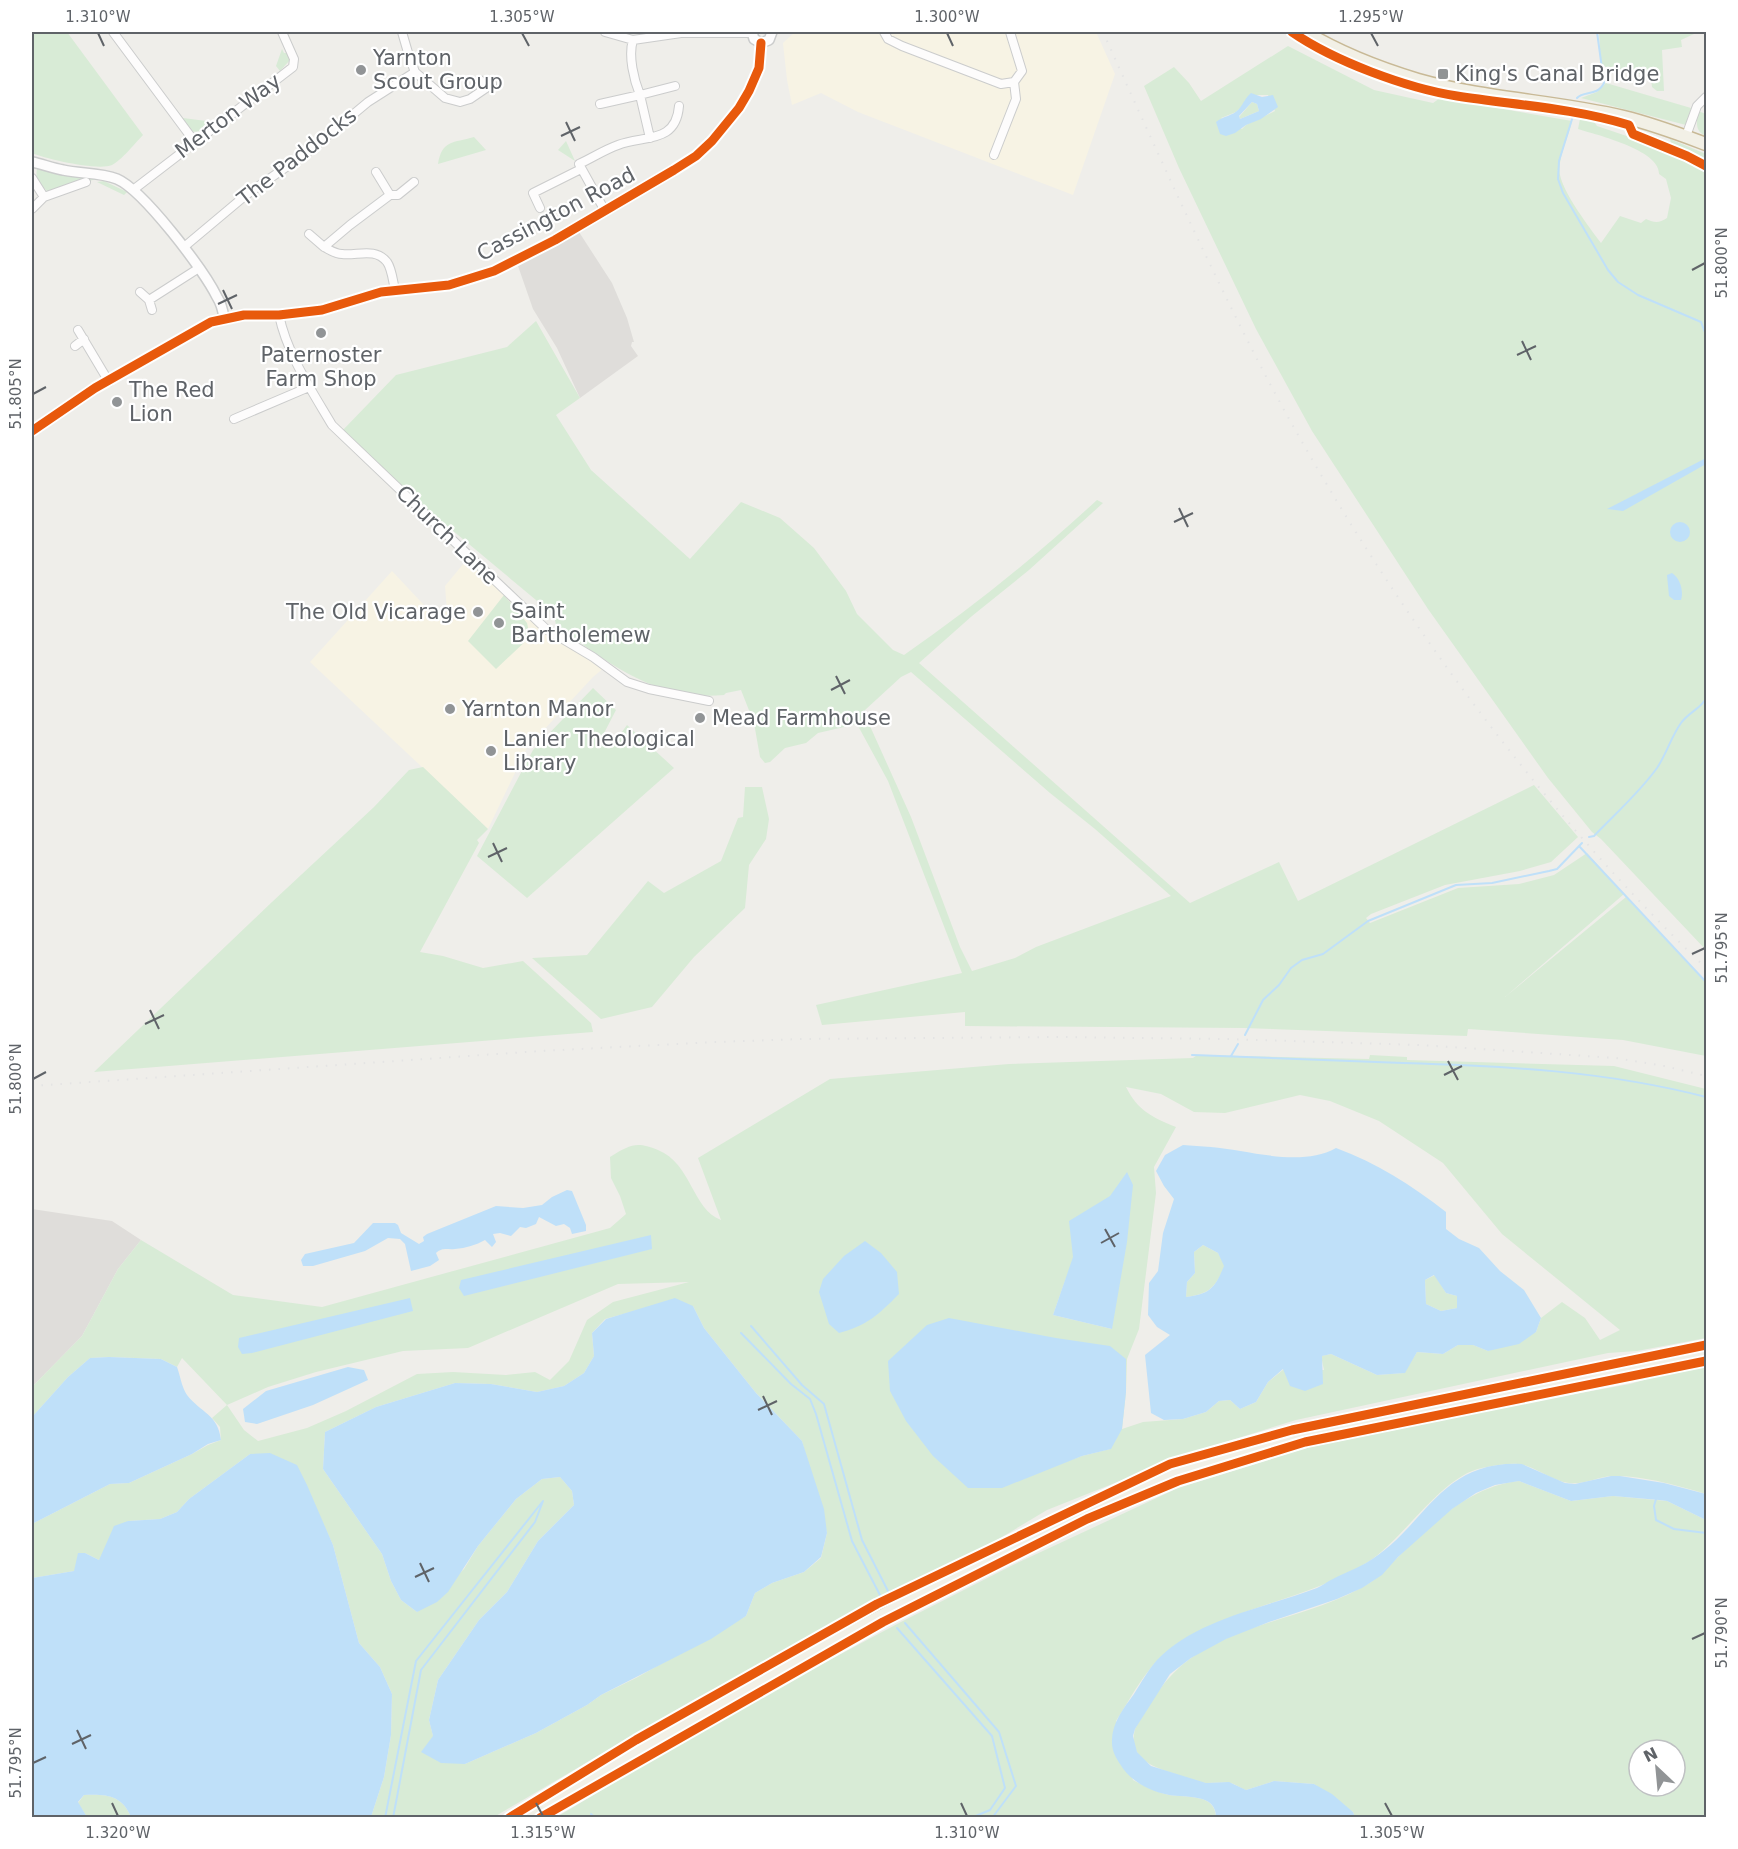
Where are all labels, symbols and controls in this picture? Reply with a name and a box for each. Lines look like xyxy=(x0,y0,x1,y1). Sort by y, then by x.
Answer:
text: 1.310°W xyxy=(65,8,131,26)
text: 1.305°W xyxy=(489,8,555,26)
text: 1.300°W xyxy=(914,8,980,26)
text: 1.295°W xyxy=(1338,8,1404,26)
place label: Yarnton Scout Group xyxy=(372,46,503,94)
place label: King's Canal Bridge xyxy=(1455,62,1659,86)
marker: Yarnton Scout Group xyxy=(354,63,368,77)
marker: King's Canal Bridge xyxy=(1436,67,1450,81)
street label: Merton Way xyxy=(171,69,285,163)
street label: The Paddocks xyxy=(232,103,361,212)
street label: Cassington Road xyxy=(473,162,639,266)
text: 51.800°N xyxy=(1713,227,1731,299)
marker: Paternoster Farm Shop xyxy=(314,326,328,340)
place label: Paternoster Farm Shop xyxy=(261,343,382,391)
text: 51.805°N xyxy=(7,358,25,430)
place label: The Red Lion xyxy=(128,378,215,426)
marker: The Red Lion xyxy=(110,395,124,409)
street label: Church Lane xyxy=(391,481,503,589)
place label: Saint Bartholemew xyxy=(511,599,651,647)
place label: The Old Vicarage xyxy=(285,600,466,624)
marker: The Old Vicarage xyxy=(471,605,485,619)
marker: Saint Bartholemew xyxy=(492,616,506,630)
place label: Yarnton Manor xyxy=(461,697,614,721)
marker: Yarnton Manor xyxy=(443,702,457,716)
place label: Mead Farmhouse xyxy=(712,706,891,730)
marker: Mead Farmhouse xyxy=(693,711,707,725)
place label: Lanier Theological Library xyxy=(503,727,695,775)
marker: Lanier Theological Library xyxy=(484,744,498,758)
text: 51.795°N xyxy=(1713,912,1731,984)
text: 51.800°N xyxy=(7,1043,25,1115)
text: 51.790°N xyxy=(1713,1597,1731,1669)
text: 51.795°N xyxy=(7,1727,25,1799)
north arrow xyxy=(1627,1738,1687,1798)
text: N xyxy=(1640,1743,1661,1766)
text: 1.320°W xyxy=(85,1824,151,1842)
text: 1.315°W xyxy=(510,1824,576,1842)
text: 1.310°W xyxy=(934,1824,1000,1842)
text: 1.305°W xyxy=(1359,1824,1425,1842)

